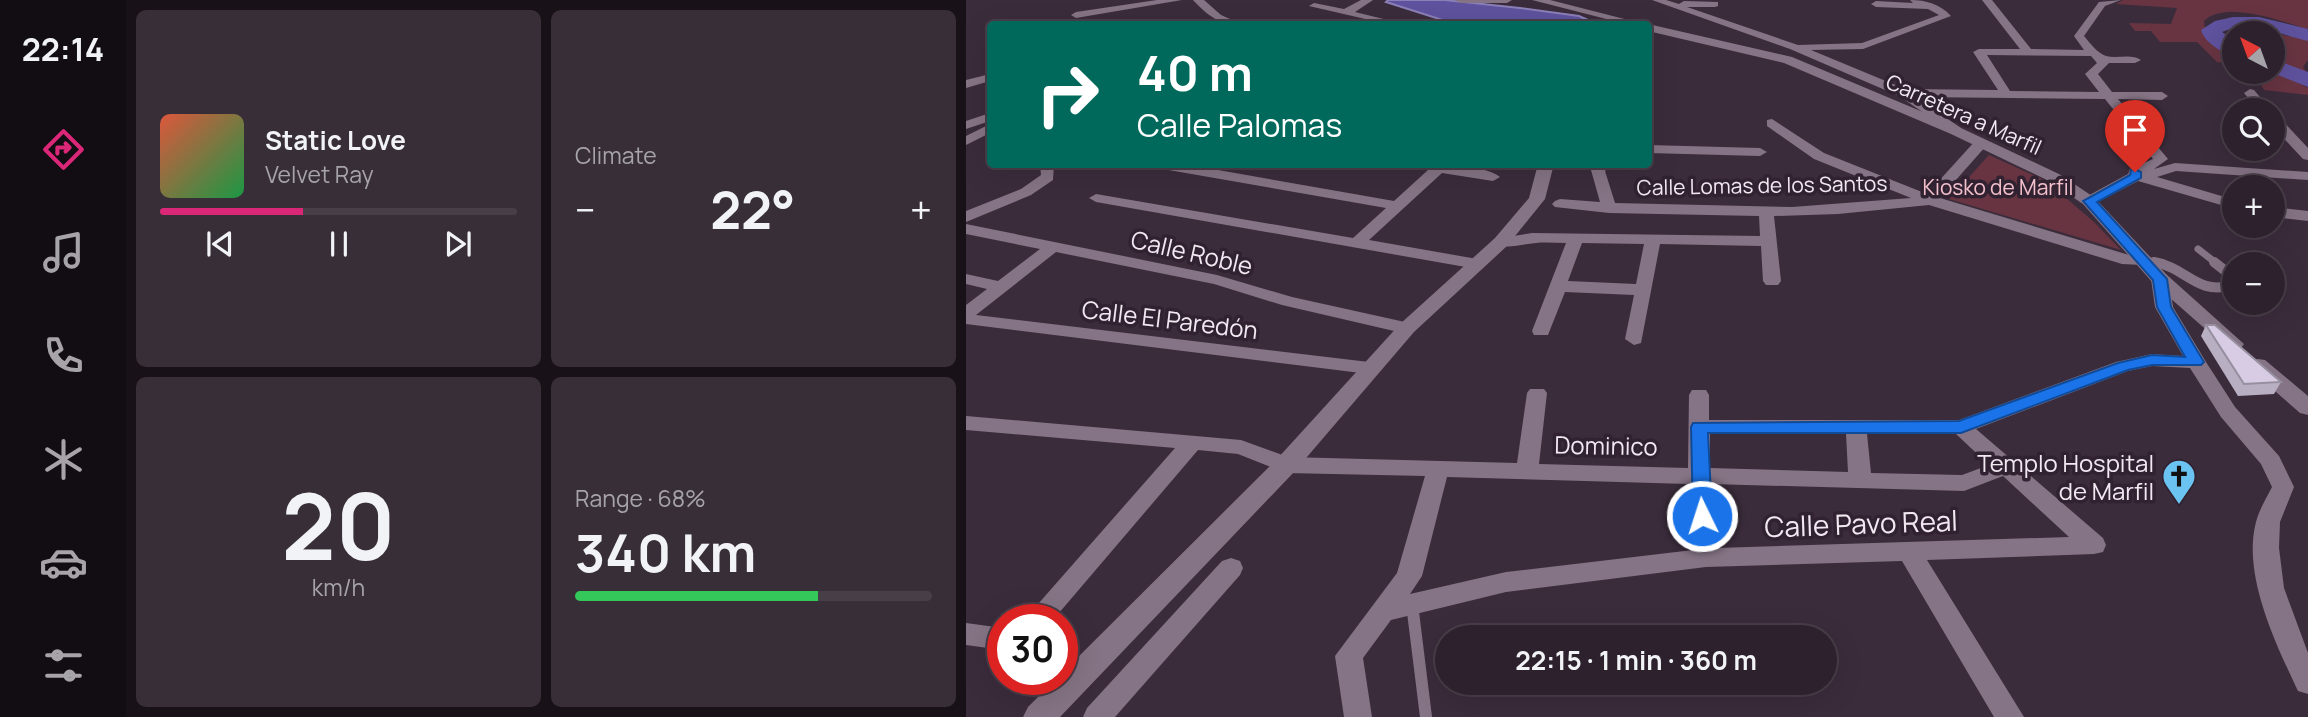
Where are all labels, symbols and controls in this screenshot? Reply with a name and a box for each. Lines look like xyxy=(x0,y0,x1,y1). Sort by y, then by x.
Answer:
north arrow xyxy=(2222,21,2286,84)
map controls xyxy=(2222,21,2285,315)
text: 22:14 xyxy=(22,27,104,71)
text: 40 m xyxy=(1137,39,1253,106)
icon: right xyxy=(1022,49,1113,140)
street label: Carretera a Marfil xyxy=(1882,67,2046,161)
button: search xyxy=(2222,98,2285,161)
pin xyxy=(2105,100,2165,172)
text: Calle Palomas xyxy=(1137,103,1342,147)
icon: arrive xyxy=(2116,111,2154,149)
text: Static Love xyxy=(265,122,406,158)
icon: directions xyxy=(39,125,88,174)
text: Climate xyxy=(575,139,657,171)
text: Velvet Ray xyxy=(265,158,374,190)
street label: Calle Lomas de los Santos xyxy=(1636,169,1888,201)
park label: Kiosko de Marfil xyxy=(1923,173,2073,201)
text: 22° xyxy=(710,174,795,245)
button: + xyxy=(2222,175,2285,238)
text: − xyxy=(575,183,596,235)
text: + xyxy=(910,183,932,235)
street label: Calle Roble xyxy=(1128,222,1256,282)
icon: previous xyxy=(201,225,239,263)
icon: pause xyxy=(320,225,358,263)
icon: next xyxy=(439,225,477,263)
icon: music xyxy=(39,228,88,277)
button: − xyxy=(2222,252,2285,315)
street label: Calle El Paredón xyxy=(1080,292,1260,346)
icon: phone xyxy=(39,331,88,380)
street label: Dominico xyxy=(1554,428,1658,462)
icon: climate xyxy=(39,435,88,484)
place label: Templo Hospital de Marfil xyxy=(1977,446,2154,507)
church icon: Templo Hospital de Marfil xyxy=(2160,457,2198,506)
text: 20 xyxy=(281,463,396,587)
position arrow xyxy=(1665,479,1739,553)
text: Range · 68% xyxy=(575,482,706,514)
street label: Calle Pavo Real xyxy=(1764,501,1958,545)
text: 340 km xyxy=(575,517,756,588)
icon: car xyxy=(39,538,88,587)
text: km/h xyxy=(312,571,365,603)
speed limit sign: 30 xyxy=(987,604,1078,695)
icon: filters xyxy=(39,641,88,690)
text: 22:15 · 1 min · 360 m xyxy=(1515,642,1757,678)

